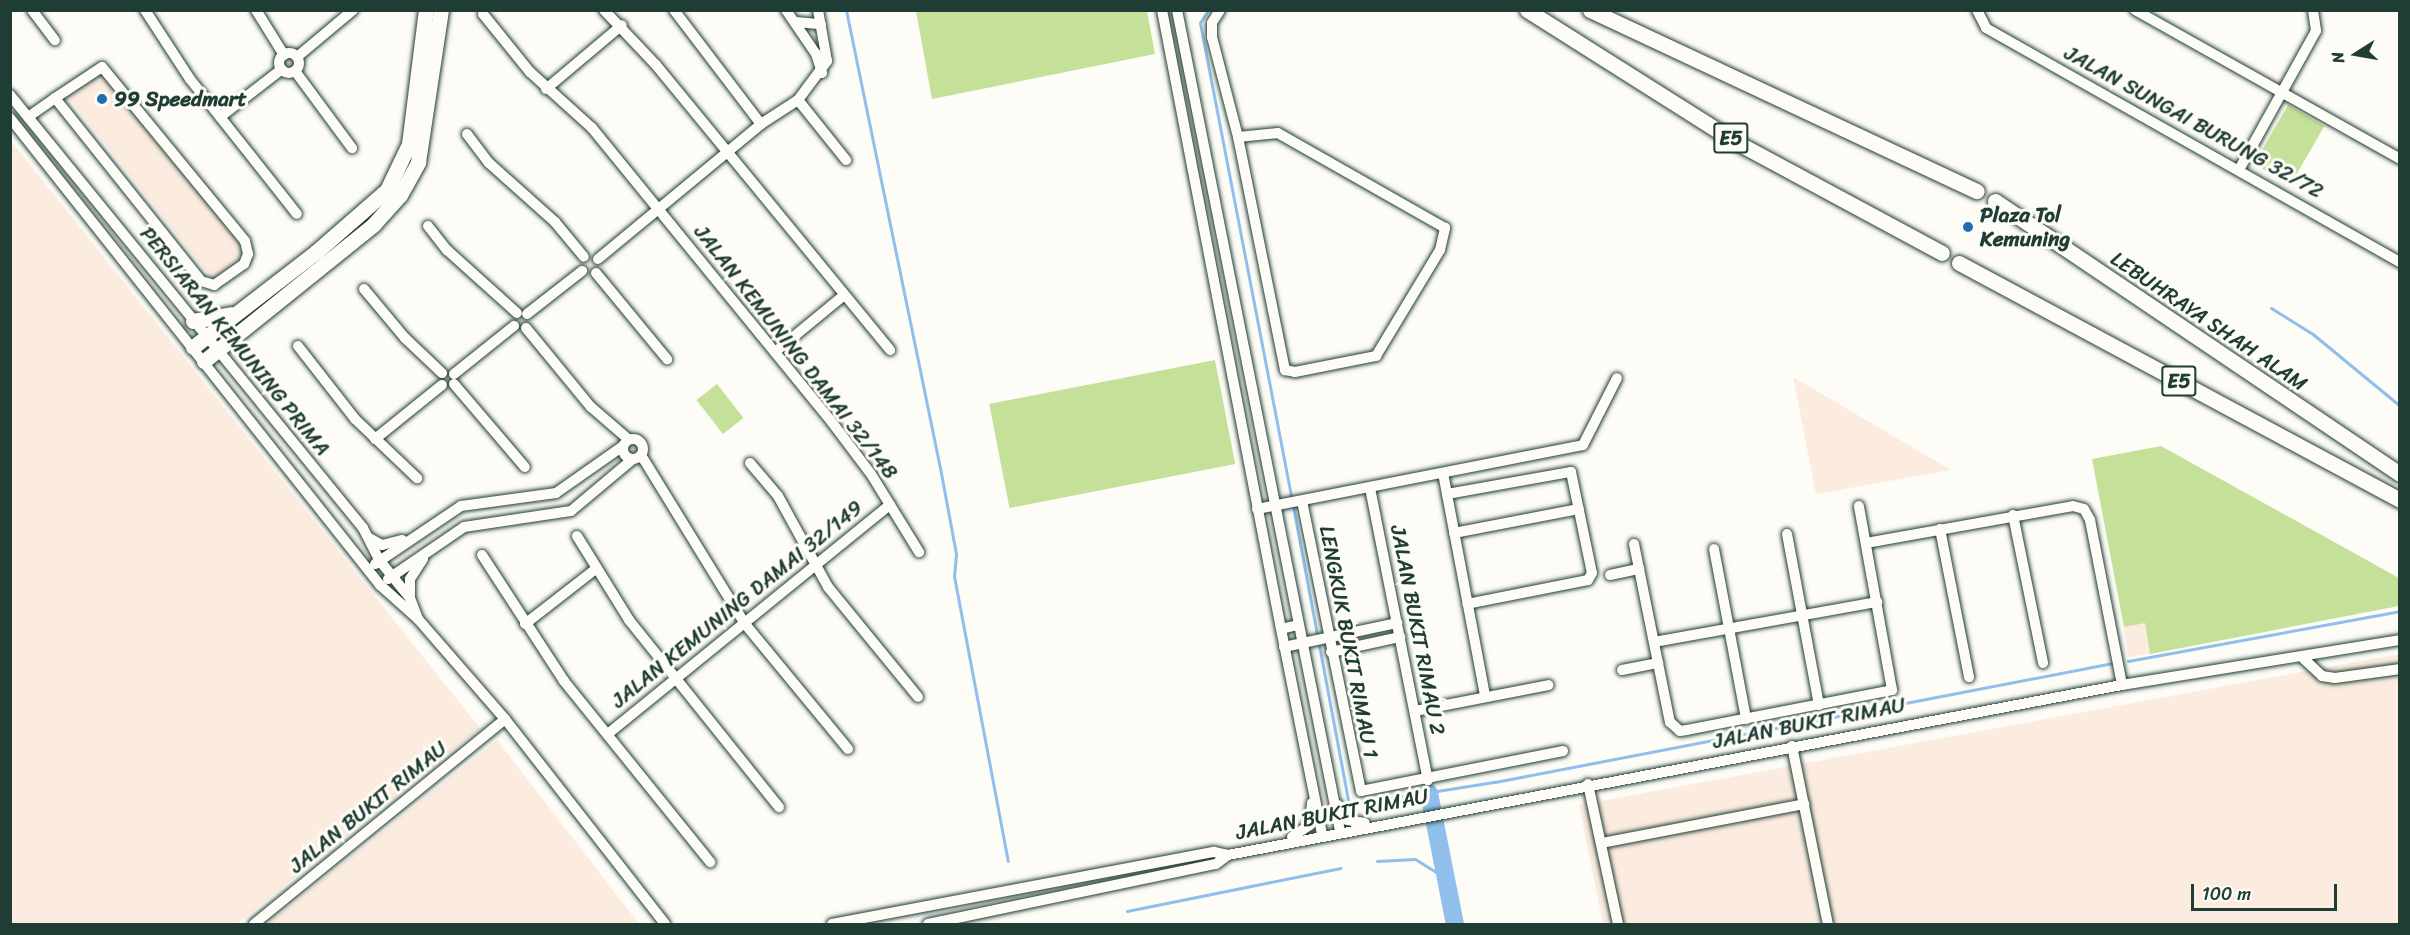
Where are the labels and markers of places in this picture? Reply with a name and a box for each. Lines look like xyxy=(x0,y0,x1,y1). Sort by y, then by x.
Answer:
place label: 99 Speedmart xyxy=(114,86,247,112)
marker: 99 Speedmart xyxy=(95,92,109,106)
place label: Plaza Tol Kemuning xyxy=(1980,202,2070,252)
marker: Plaza Tol Kemuning xyxy=(1961,220,1975,234)

